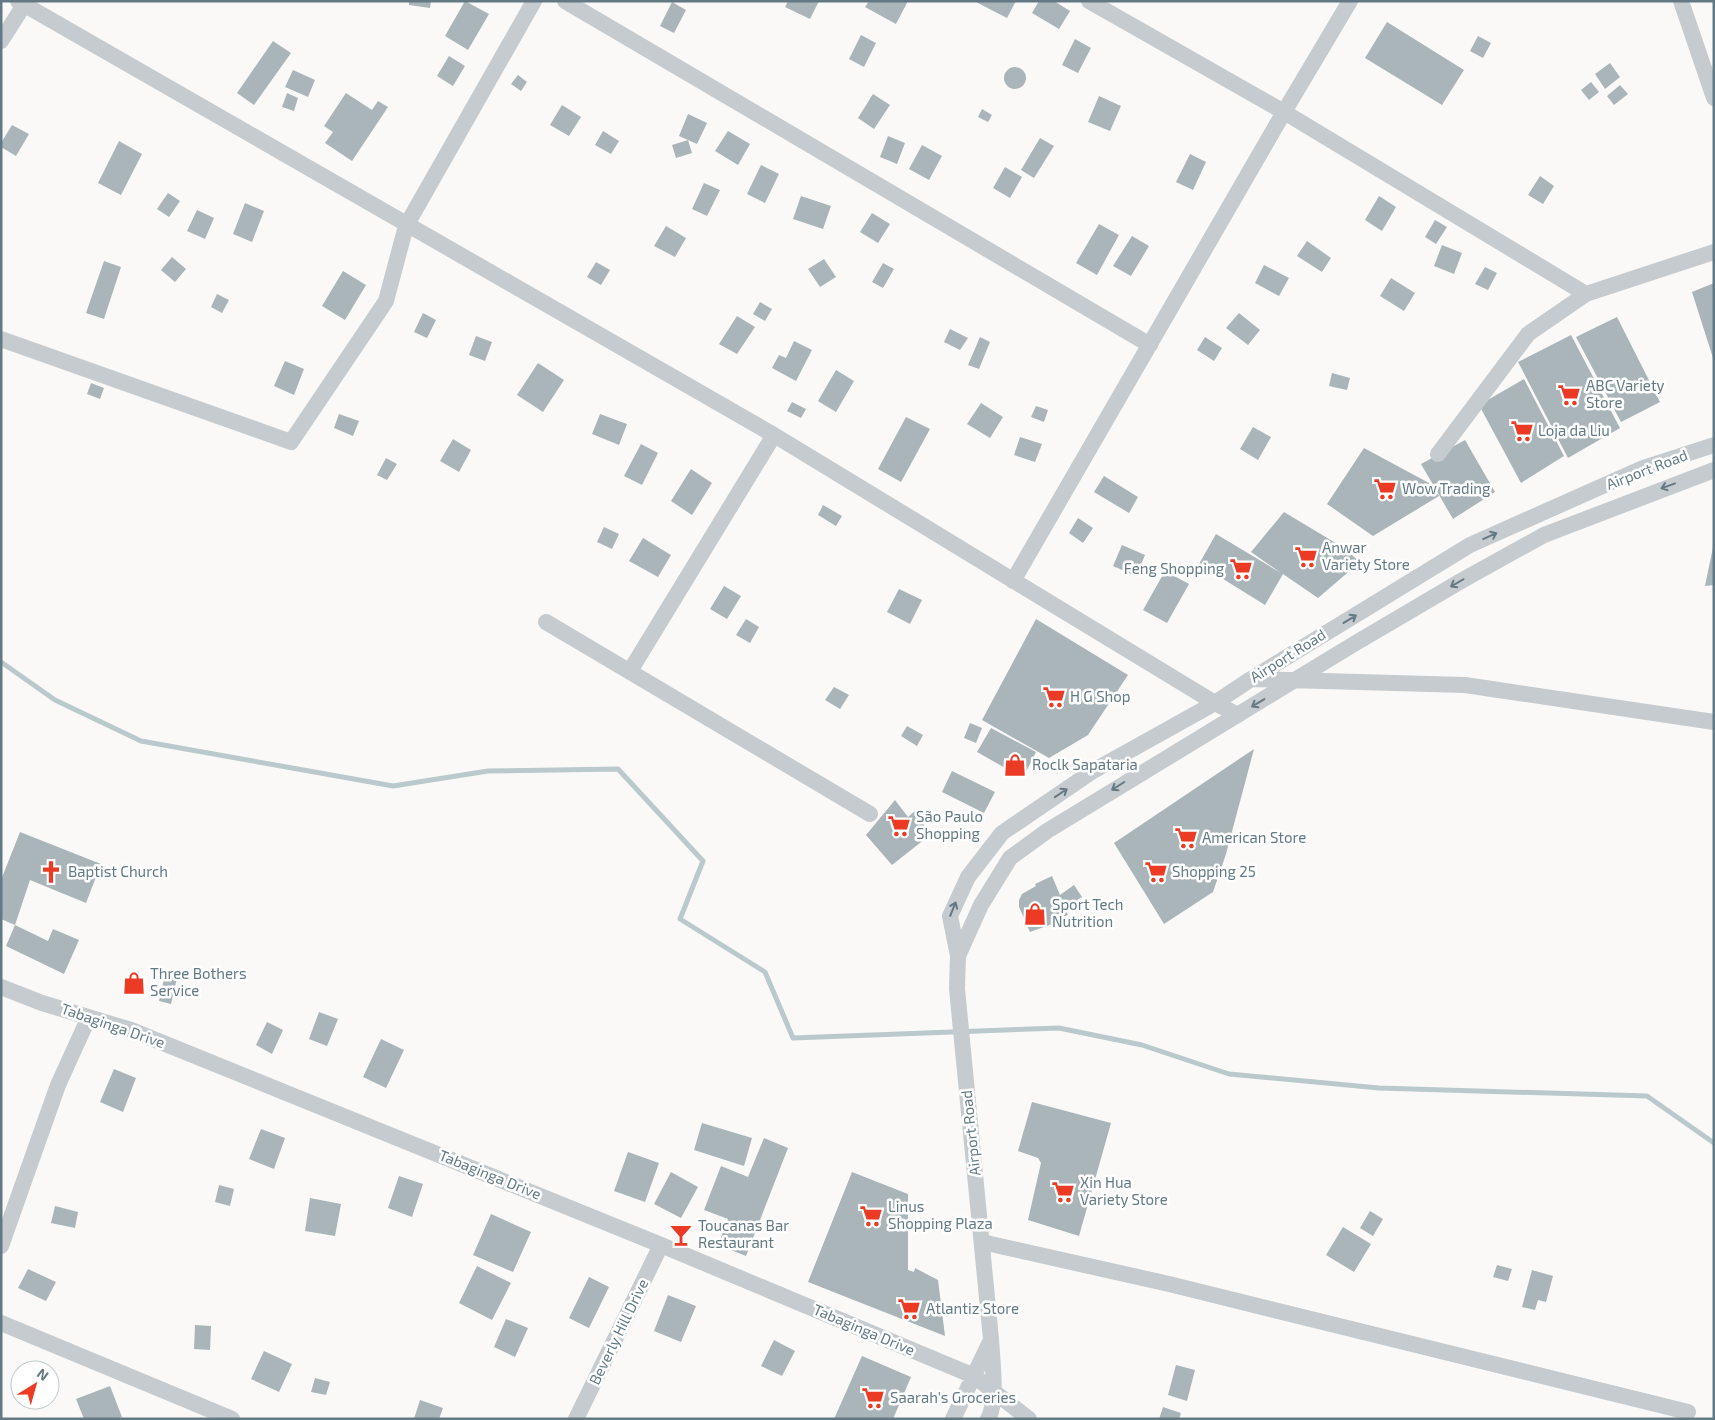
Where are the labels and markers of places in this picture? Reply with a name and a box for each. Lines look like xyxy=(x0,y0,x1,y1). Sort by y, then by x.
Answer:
place label: ABC Variety Store xyxy=(1586,376,1665,411)
supermarket icon: ABC Variety Store xyxy=(1556,382,1582,408)
supermarket icon: Loja da Liu xyxy=(1509,418,1535,444)
place label: Loja da Liu xyxy=(1538,421,1610,440)
supermarket icon: Wow Trading xyxy=(1372,476,1398,502)
place label: Wow Trading xyxy=(1402,479,1491,497)
place label: Anwar Variety Store xyxy=(1322,538,1410,573)
supermarket icon: Anwar Variety Store xyxy=(1293,544,1319,570)
supermarket icon: Feng Shopping xyxy=(1228,556,1254,582)
place label: Feng Shopping xyxy=(1124,559,1225,577)
supermarket icon: H G Shop xyxy=(1041,684,1067,710)
place label: H G Shop xyxy=(1070,687,1130,705)
shop icon: Roclk Sapataria xyxy=(1002,752,1028,778)
place label: Roclk Sapataria xyxy=(1032,755,1138,773)
place label: São Paulo Shopping xyxy=(916,807,983,842)
supermarket icon: São Paulo Shopping xyxy=(886,813,912,839)
supermarket icon: American Store xyxy=(1173,825,1199,851)
place label: American Store xyxy=(1202,828,1306,846)
church icon: Baptist Church xyxy=(38,859,64,885)
supermarket icon: Shopping 25 xyxy=(1143,859,1169,885)
place label: Baptist Church xyxy=(68,862,168,880)
place label: Shopping 25 xyxy=(1172,862,1256,880)
place label: Sport Tech Nutrition xyxy=(1052,895,1124,930)
shop icon: Sport Tech Nutrition xyxy=(1022,901,1048,927)
place label: Three Bothers Service xyxy=(150,964,247,999)
shop icon: Three Bothers Service xyxy=(121,970,147,996)
place label: Xin Hua Variety Store xyxy=(1080,1173,1168,1208)
supermarket icon: Xin Hua Variety Store xyxy=(1050,1179,1076,1205)
place label: Linus Shopping Plaza xyxy=(888,1197,993,1232)
supermarket icon: Linus Shopping Plaza xyxy=(858,1203,884,1229)
place label: Toucanas Bar Restaurant xyxy=(698,1216,789,1251)
bar icon: Toucanas Bar Restaurant xyxy=(668,1222,694,1248)
supermarket icon: Atlantiz Store xyxy=(896,1296,922,1322)
place label: Atlantiz Store xyxy=(926,1299,1019,1317)
supermarket icon: Saarah's Groceries xyxy=(860,1385,886,1411)
place label: Saarah's Groceries xyxy=(890,1388,1016,1406)

